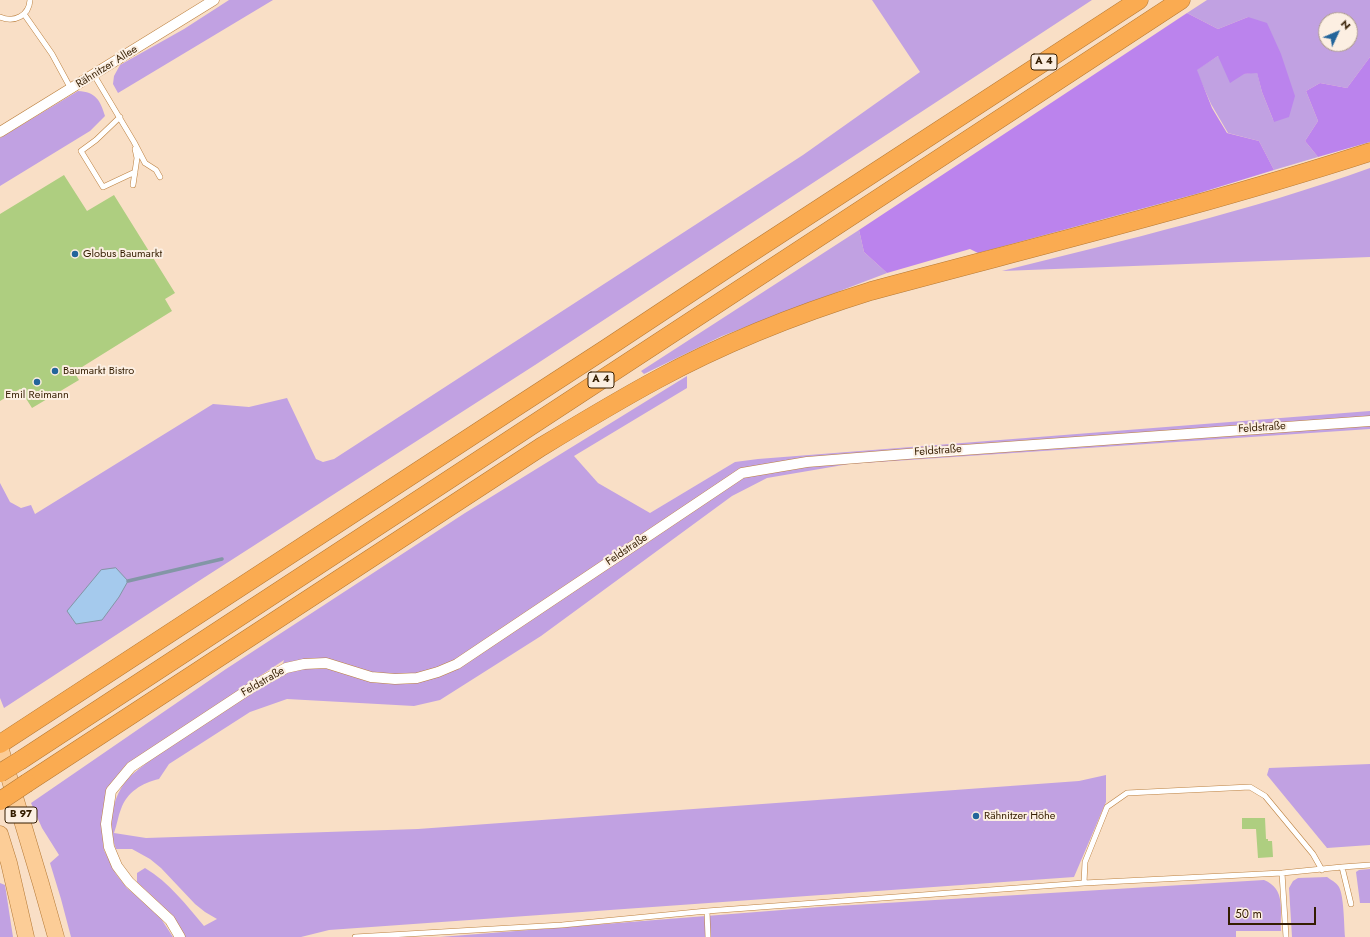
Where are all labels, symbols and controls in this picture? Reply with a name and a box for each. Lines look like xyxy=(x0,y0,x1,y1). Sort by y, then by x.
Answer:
north arrow xyxy=(1318,12,1358,52)
text: N xyxy=(1337,16,1355,33)
street label: Rähnitzer Allee xyxy=(74,43,140,91)
road number: A 4 xyxy=(1031,54,1057,70)
place label: Globus Baumarkt xyxy=(83,247,162,261)
marker: Globus Baumarkt xyxy=(70,249,80,259)
place label: Baumarkt Bistro xyxy=(63,364,134,378)
marker: Baumarkt Bistro xyxy=(50,366,60,376)
road number: A 4 xyxy=(588,372,614,388)
marker: Emil Reimann xyxy=(32,377,42,387)
place label: Emil Reimann xyxy=(5,388,69,402)
street label: Feldstraße xyxy=(1238,420,1286,436)
street label: Feldstraße xyxy=(914,443,962,459)
street label: Feldstraße xyxy=(604,531,650,569)
street label: Feldstraße xyxy=(239,664,287,700)
road number: B 97 xyxy=(5,807,37,823)
place label: Rähnitzer Höhe xyxy=(984,809,1055,823)
marker: Rähnitzer Höhe xyxy=(971,811,981,821)
scale bar xyxy=(1230,899,1318,925)
text: 50 m xyxy=(1235,905,1262,923)

